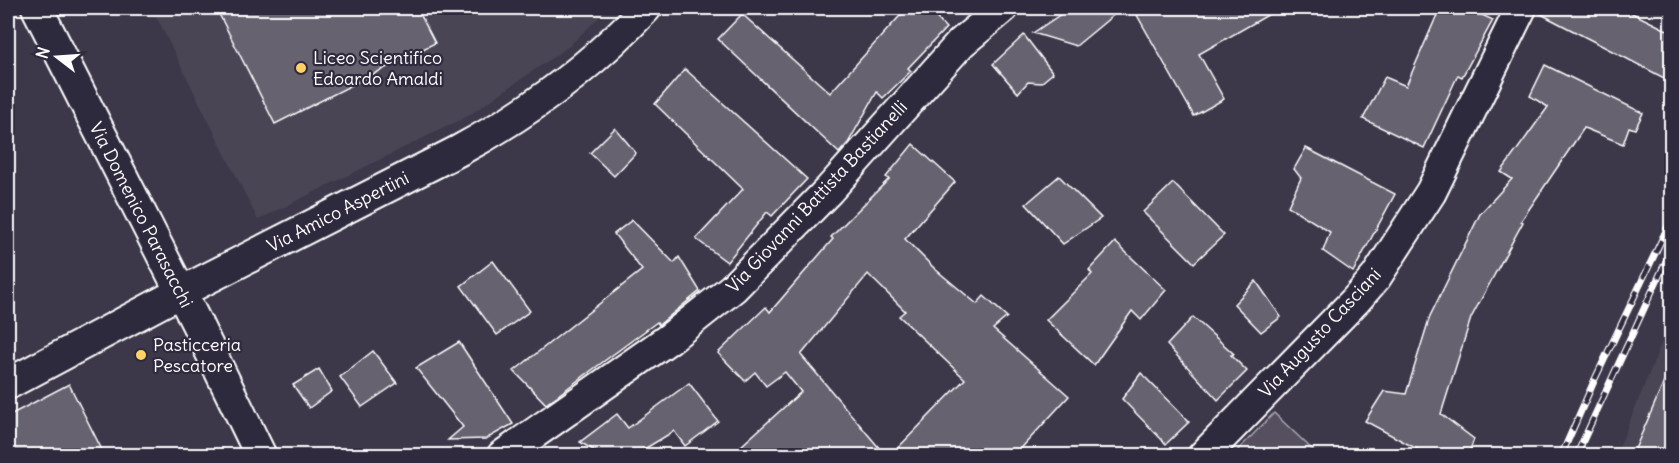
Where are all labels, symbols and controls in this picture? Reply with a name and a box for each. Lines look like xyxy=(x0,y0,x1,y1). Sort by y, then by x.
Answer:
north arrow xyxy=(27,27,87,87)
text: N xyxy=(31,44,54,61)
place label: Liceo Scientifico Edoardo Amaldi xyxy=(313,46,443,90)
marker: Liceo Scientifico Edoardo Amaldi xyxy=(294,61,308,75)
street label: Via Giovanni Battista Bastianelli xyxy=(721,96,912,298)
street label: Via Domenico Parasacchi xyxy=(85,118,198,311)
street label: Via Amico Aspertini xyxy=(263,166,413,257)
street label: Via Augusto Casciani xyxy=(1254,263,1386,402)
place label: Pasticceria Pescatore xyxy=(153,333,241,377)
marker: Pasticceria Pescatore xyxy=(134,348,148,362)

